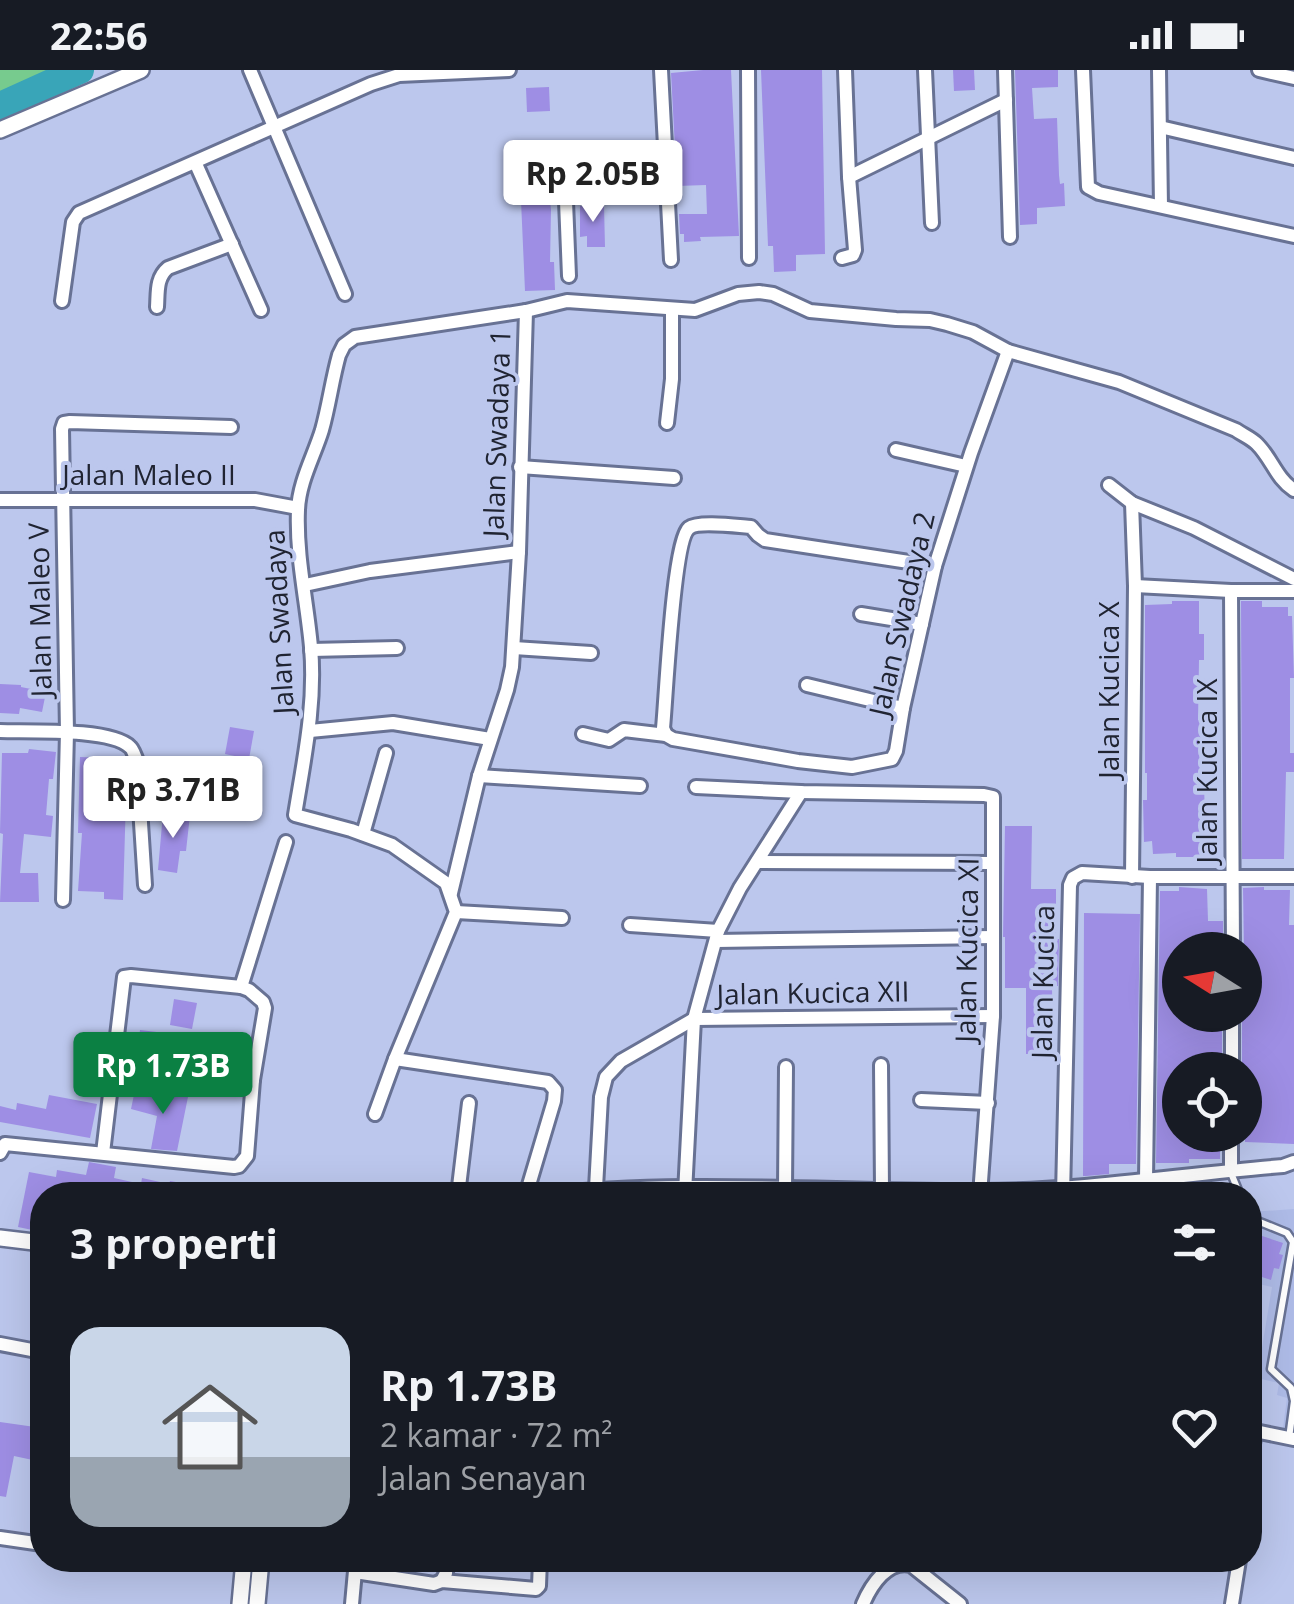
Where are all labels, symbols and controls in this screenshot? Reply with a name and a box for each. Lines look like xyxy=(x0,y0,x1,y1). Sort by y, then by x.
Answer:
text: 22:56 xyxy=(50,9,148,61)
pin: Rp 2.05B xyxy=(490,140,696,225)
text: Rp 2.05B xyxy=(525,151,661,194)
street label: Jalan Swadaya 1 xyxy=(473,328,519,541)
street label: Jalan Maleo II xyxy=(59,455,236,493)
street label: Jalan Swadaya 2 xyxy=(858,508,943,722)
street label: Jalan Maleo V xyxy=(18,522,60,701)
street label: Jalan Swadaya xyxy=(254,529,302,718)
street label: Jalan Kucica X xyxy=(1089,600,1127,782)
street label: Jalan Kucica IX xyxy=(1187,678,1225,867)
pin: Rp 3.71B xyxy=(70,756,276,841)
text: Rp 3.71B xyxy=(105,767,241,810)
street label: Jalan Kucica XI xyxy=(945,857,987,1046)
street label: Jalan Kucica xyxy=(1022,905,1062,1062)
north arrow xyxy=(1162,932,1262,1032)
map controls xyxy=(1162,932,1262,1152)
street label: Jalan Kucica XII xyxy=(713,971,910,1013)
pin: Rp 1.73B xyxy=(60,1032,266,1117)
text: Rp 1.73B xyxy=(95,1043,231,1086)
button: locate xyxy=(1162,1052,1262,1152)
text: 3 properti xyxy=(70,1214,278,1271)
icon: filters xyxy=(1167,1215,1222,1270)
text: Rp 1.73B xyxy=(380,1356,557,1413)
icon: home xyxy=(150,1367,270,1487)
icon: heart xyxy=(1167,1400,1222,1455)
text: 2 kamar · 72 m² xyxy=(380,1413,612,1456)
text: Jalan Senayan xyxy=(380,1456,587,1499)

